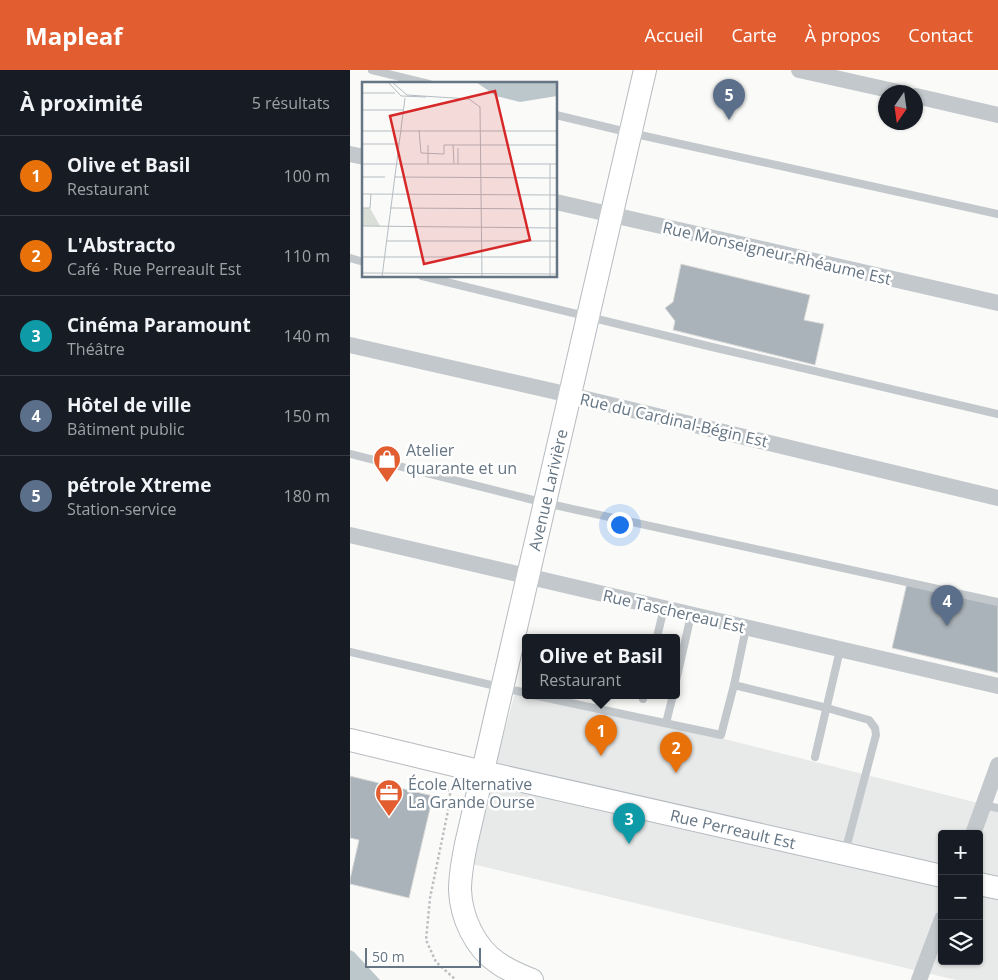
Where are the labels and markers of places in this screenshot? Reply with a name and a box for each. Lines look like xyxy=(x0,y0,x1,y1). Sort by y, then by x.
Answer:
pin: 5 xyxy=(713,79,745,120)
place label: Atelier quarante et un xyxy=(406,439,517,479)
shop icon: Atelier quarante et un xyxy=(372,444,402,483)
pin: 4 xyxy=(931,585,963,626)
pin: 1 xyxy=(585,715,617,756)
pin: 2 xyxy=(660,732,692,773)
place label: École Alternative La Grande Ourse xyxy=(408,773,535,813)
office icon: École Alternative La Grande Ourse xyxy=(374,778,404,817)
pin: 3 xyxy=(613,803,645,844)

